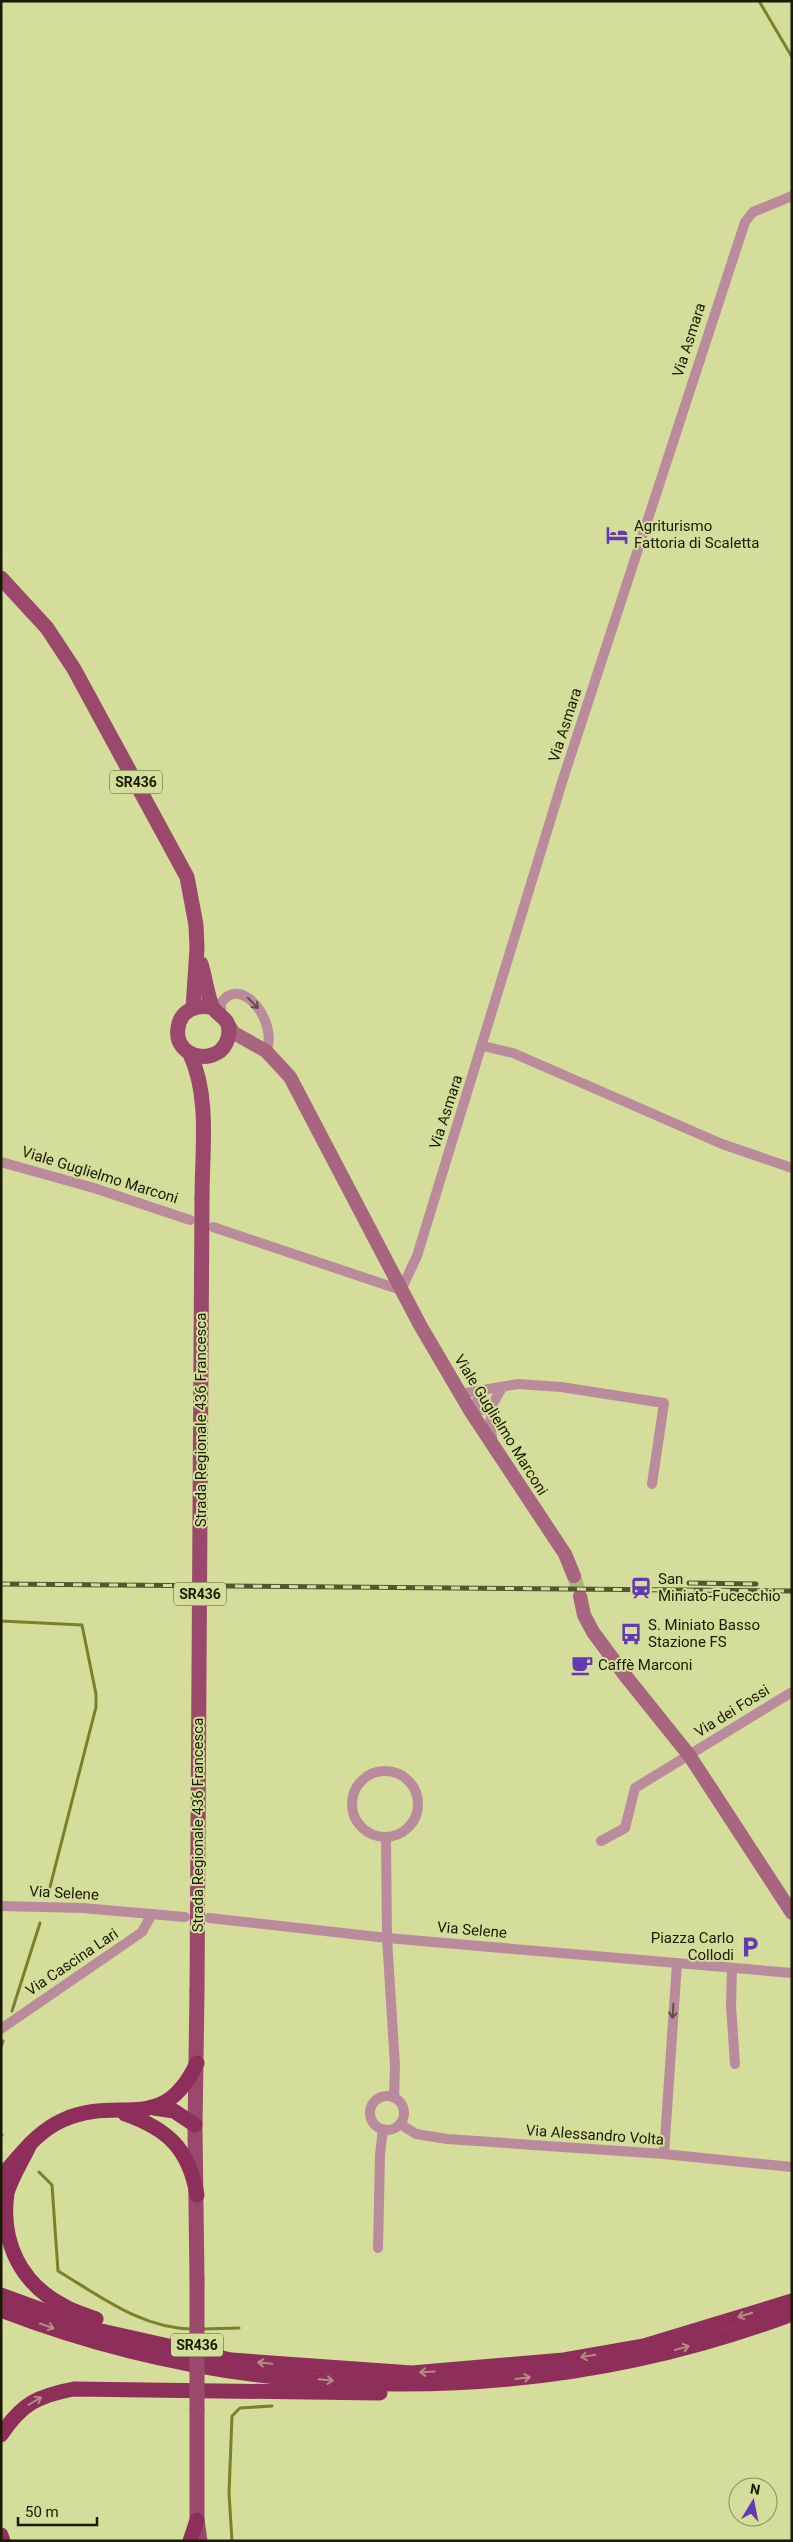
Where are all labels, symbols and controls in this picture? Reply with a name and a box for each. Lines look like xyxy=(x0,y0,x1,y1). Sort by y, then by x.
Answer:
street label: Via Asmara xyxy=(669,301,709,379)
place label: Agriturismo Fattoria di Scaletta xyxy=(634,517,759,552)
hotel icon: Agriturismo Fattoria di Scaletta xyxy=(604,522,630,548)
street label: Via Asmara xyxy=(545,686,585,764)
road number: SR436 xyxy=(110,770,162,794)
one-way arrow xyxy=(247,997,259,1009)
street label: Via Asmara xyxy=(426,1073,466,1151)
street label: Viale Guglielmo Marconi xyxy=(20,1143,180,1207)
street label: Strada Regionale 436 Francesca xyxy=(192,1313,210,1527)
street label: Viale Guglielmo Marconi xyxy=(450,1351,552,1499)
place label: San Miniato-Fucecchio xyxy=(658,1570,781,1605)
station icon: San Miniato-Fucecchio xyxy=(628,1575,654,1601)
road number: SR436 xyxy=(174,1582,226,1606)
place label: S. Miniato Basso Stazione FS xyxy=(648,1616,760,1651)
bus stop icon: S. Miniato Basso Stazione FS xyxy=(618,1621,644,1647)
cafe icon: Caffè Marconi xyxy=(569,1652,595,1678)
place label: Caffè Marconi xyxy=(598,1656,692,1674)
street label: Via dei Fossi xyxy=(691,1681,773,1741)
street label: Strada Regionale 436 Francesca xyxy=(189,1718,207,1932)
street label: Via Selene xyxy=(29,1882,99,1904)
street label: Via Selene xyxy=(436,1918,508,1942)
street label: Via Cascina Lari xyxy=(22,1925,122,1999)
place label: Piazza Carlo Collodi xyxy=(651,1929,734,1964)
parking icon: Piazza Carlo Collodi xyxy=(737,1934,763,1960)
one-way arrow xyxy=(669,2003,678,2019)
street label: Via Alessandro Volta xyxy=(525,2121,665,2149)
one-way arrow xyxy=(738,2311,754,2321)
one-way arrow xyxy=(39,2322,54,2331)
road number: SR436 xyxy=(171,2334,223,2356)
one-way arrow xyxy=(674,2343,690,2353)
one-way arrow xyxy=(581,2351,597,2361)
one-way arrow xyxy=(257,2358,273,2367)
one-way arrow xyxy=(419,2368,435,2377)
one-way arrow xyxy=(515,2373,531,2383)
one-way arrow xyxy=(318,2375,334,2385)
one-way arrow xyxy=(27,2395,41,2405)
north arrow xyxy=(728,2477,778,2527)
text: N xyxy=(749,2480,762,2498)
scale bar xyxy=(18,2494,96,2526)
text: 50 m xyxy=(25,2503,59,2521)

